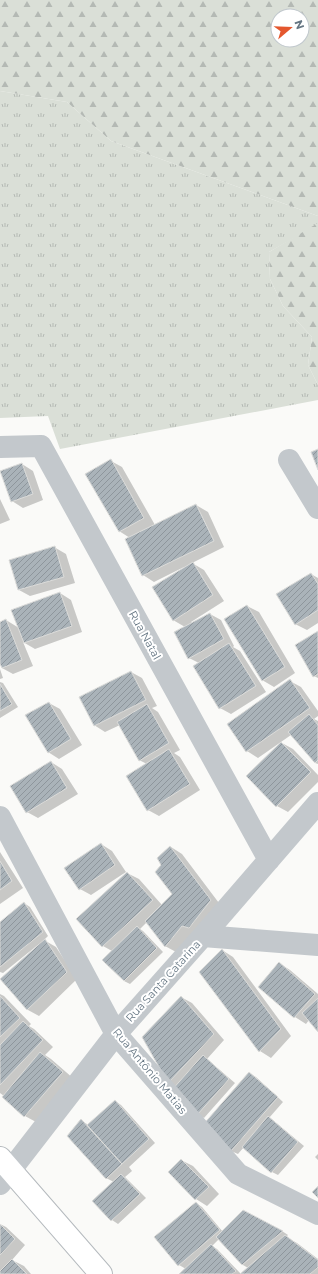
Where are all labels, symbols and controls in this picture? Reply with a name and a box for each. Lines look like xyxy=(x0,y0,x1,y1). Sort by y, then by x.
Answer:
north arrow xyxy=(270,8,310,48)
text: N xyxy=(291,18,308,31)
street label: Rua Natal xyxy=(126,608,164,662)
street label: Rua Santa Catarina xyxy=(123,937,203,1025)
street label: Rua Antônio Matias xyxy=(110,1025,190,1117)

